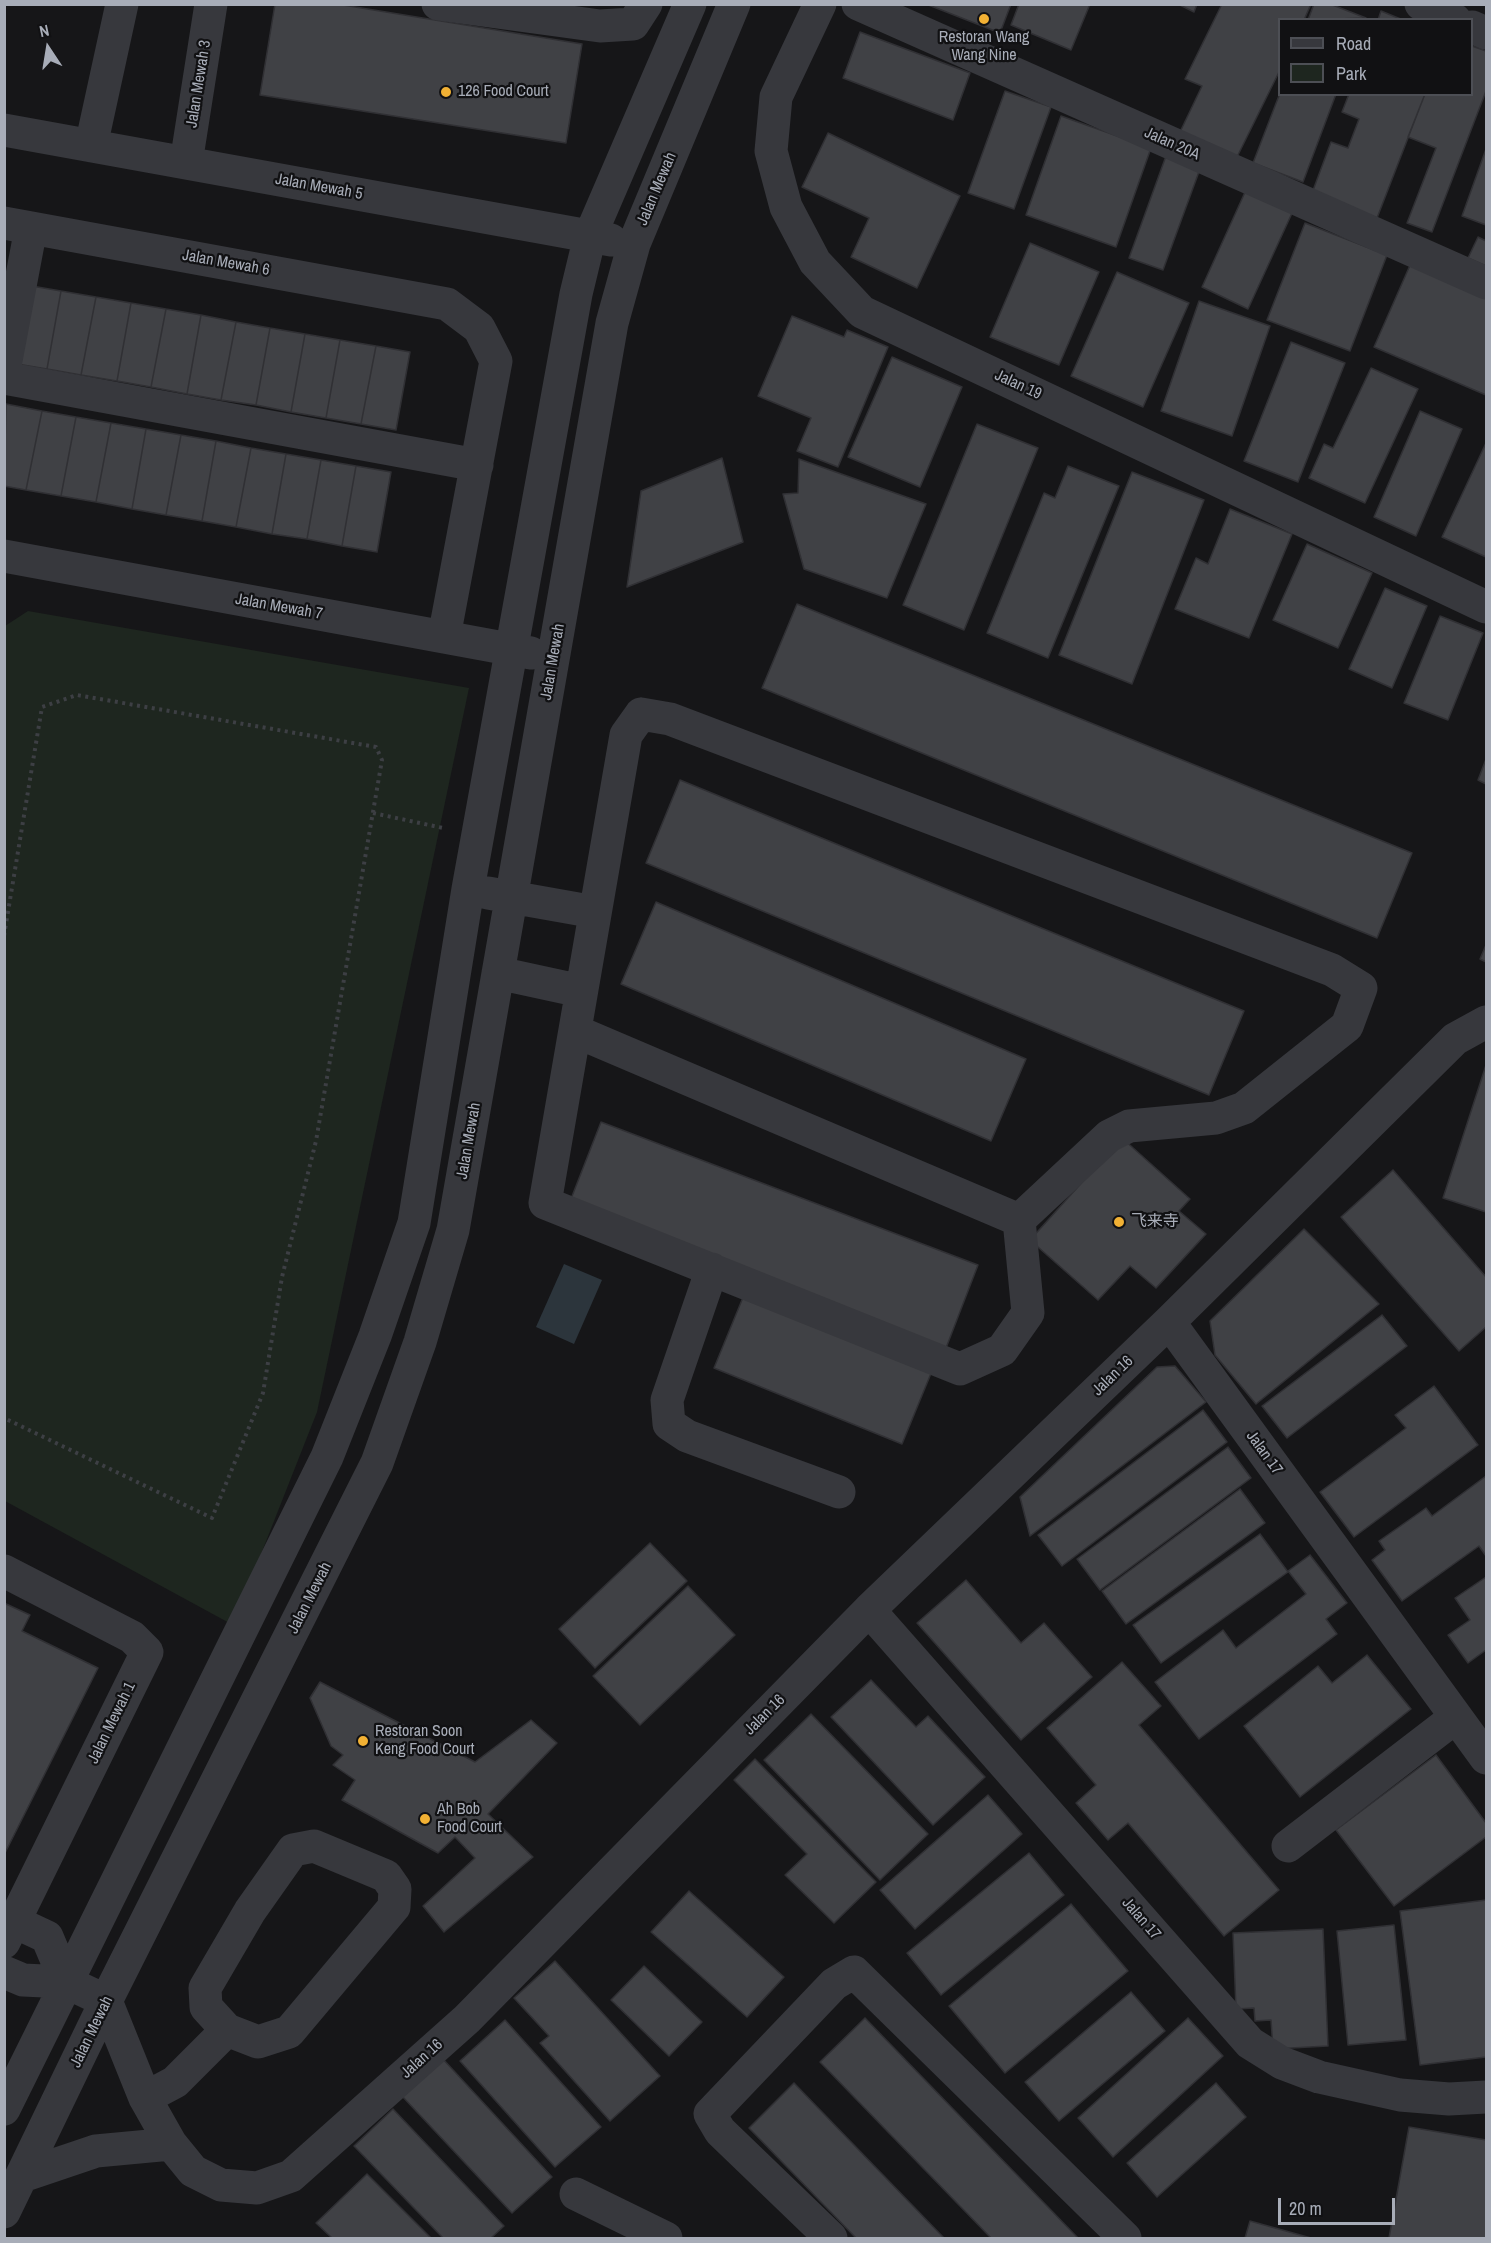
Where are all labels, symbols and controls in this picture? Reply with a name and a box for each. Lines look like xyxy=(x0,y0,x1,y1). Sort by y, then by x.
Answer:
marker: Restoran Wang Wang Nine xyxy=(977,12,991,26)
north arrow xyxy=(18,18,78,78)
legend xyxy=(1278,18,1473,96)
text: N xyxy=(37,19,51,42)
place label: Restoran Wang Wang Nine xyxy=(939,28,1029,66)
text: Road xyxy=(1336,31,1371,56)
street label: Jalan Mewah 3 xyxy=(183,39,215,129)
text: Park xyxy=(1336,61,1366,86)
place label: 126 Food Court xyxy=(458,82,549,102)
marker: 126 Food Court xyxy=(439,85,453,99)
street label: Jalan 20A xyxy=(1141,123,1203,165)
street label: Jalan Mewah xyxy=(633,150,681,228)
street label: Jalan Mewah 5 xyxy=(274,170,364,204)
street label: Jalan Mewah 6 xyxy=(181,246,271,280)
street label: Jalan 19 xyxy=(991,366,1045,404)
street label: Jalan Mewah 7 xyxy=(234,590,324,624)
street label: Jalan Mewah xyxy=(537,622,569,702)
street label: Jalan Mewah xyxy=(453,1101,485,1181)
place label: 飞来寺 xyxy=(1131,1212,1179,1232)
marker: 飞来寺 xyxy=(1112,1215,1126,1229)
street label: Jalan 16 xyxy=(1088,1352,1138,1400)
street label: Jalan 17 xyxy=(1242,1427,1286,1479)
street label: Jalan Mewah xyxy=(284,1559,336,1637)
street label: Jalan Mewah 1 xyxy=(84,1679,140,1767)
street label: Jalan 16 xyxy=(741,1691,789,1739)
place label: Restoran Soon Keng Food Court xyxy=(375,1722,474,1760)
marker: Restoran Soon Keng Food Court xyxy=(356,1734,370,1748)
place label: Ah Bob Food Court xyxy=(437,1800,502,1838)
marker: Ah Bob Food Court xyxy=(418,1812,432,1826)
street label: Jalan 17 xyxy=(1117,1894,1165,1944)
street label: Jalan Mewah xyxy=(66,1993,118,2071)
street label: Jalan 16 xyxy=(397,2035,447,2083)
scale bar xyxy=(1281,2186,1398,2224)
text: 20 m xyxy=(1289,2196,1322,2221)

